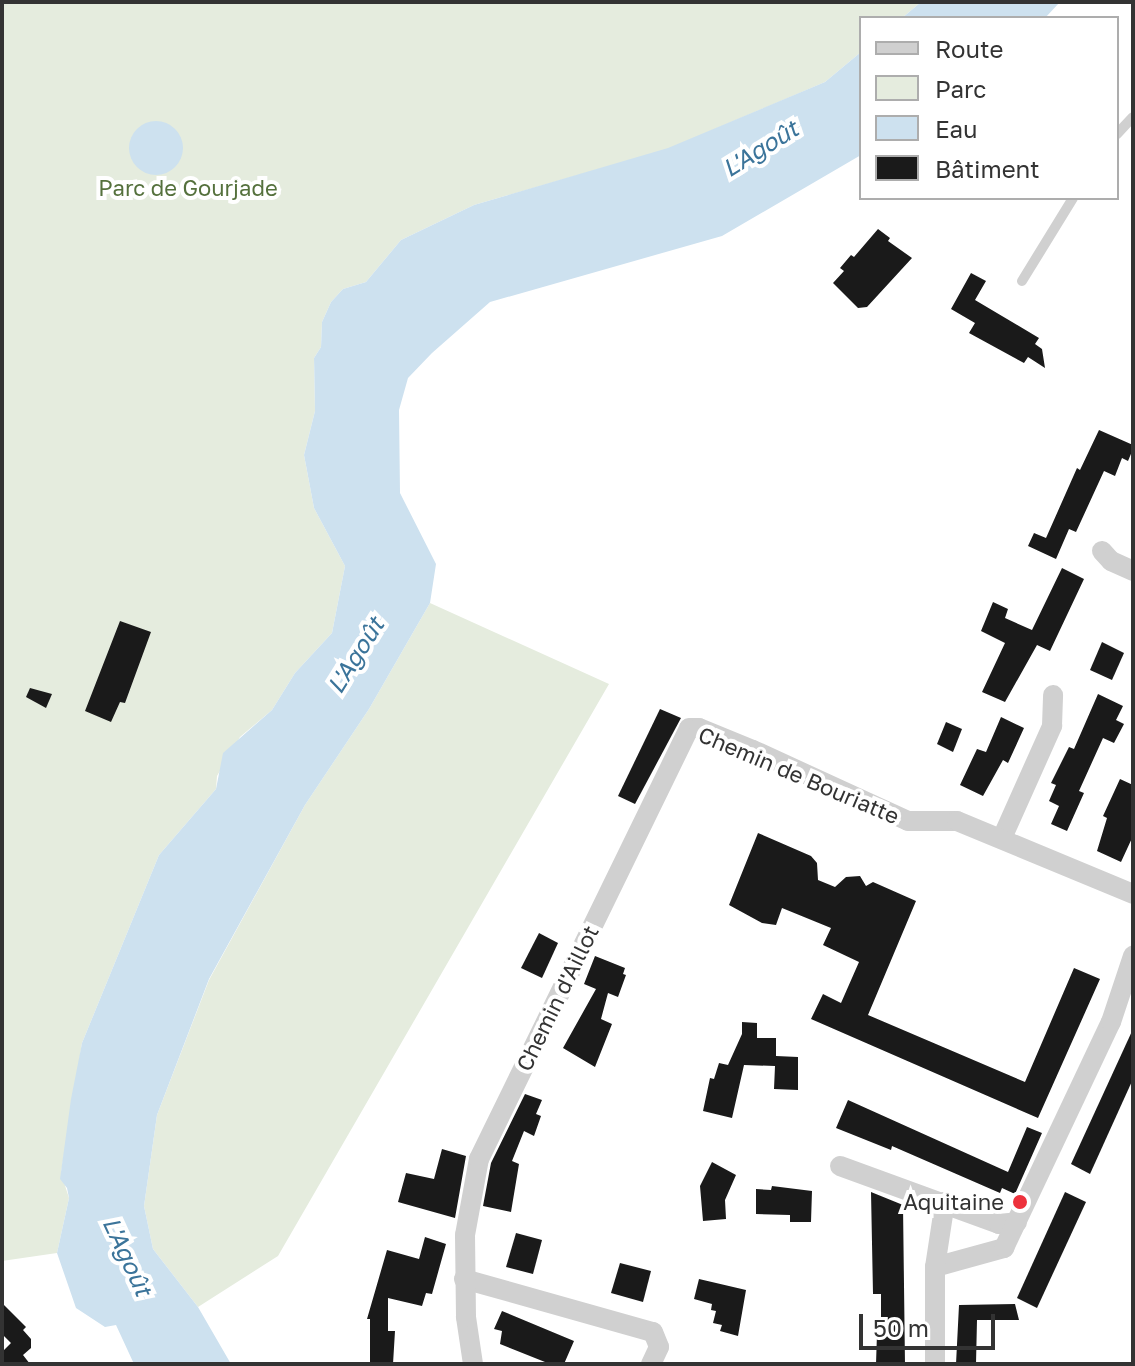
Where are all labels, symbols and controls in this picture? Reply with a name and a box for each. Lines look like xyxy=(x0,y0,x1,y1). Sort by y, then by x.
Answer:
legend xyxy=(859,16,1119,200)
text: Route xyxy=(935,34,1004,63)
text: Parc xyxy=(935,74,986,103)
water label: L'Agoût xyxy=(717,114,803,182)
text: Eau xyxy=(935,114,977,143)
text: Bâtiment xyxy=(935,154,1040,183)
park label: Parc de Gourjade xyxy=(98,175,278,201)
water label: L'Agoût xyxy=(321,612,389,698)
street label: Chemin de Bouriatte xyxy=(695,721,903,829)
street label: Chemin d'Aillot xyxy=(510,921,604,1075)
place label: Aquitaine xyxy=(903,1189,1004,1215)
marker: Aquitaine xyxy=(1011,1193,1029,1211)
water label: L'Agoût xyxy=(97,1212,159,1300)
scale bar xyxy=(863,1298,999,1348)
text: 50 m xyxy=(873,1313,929,1342)

